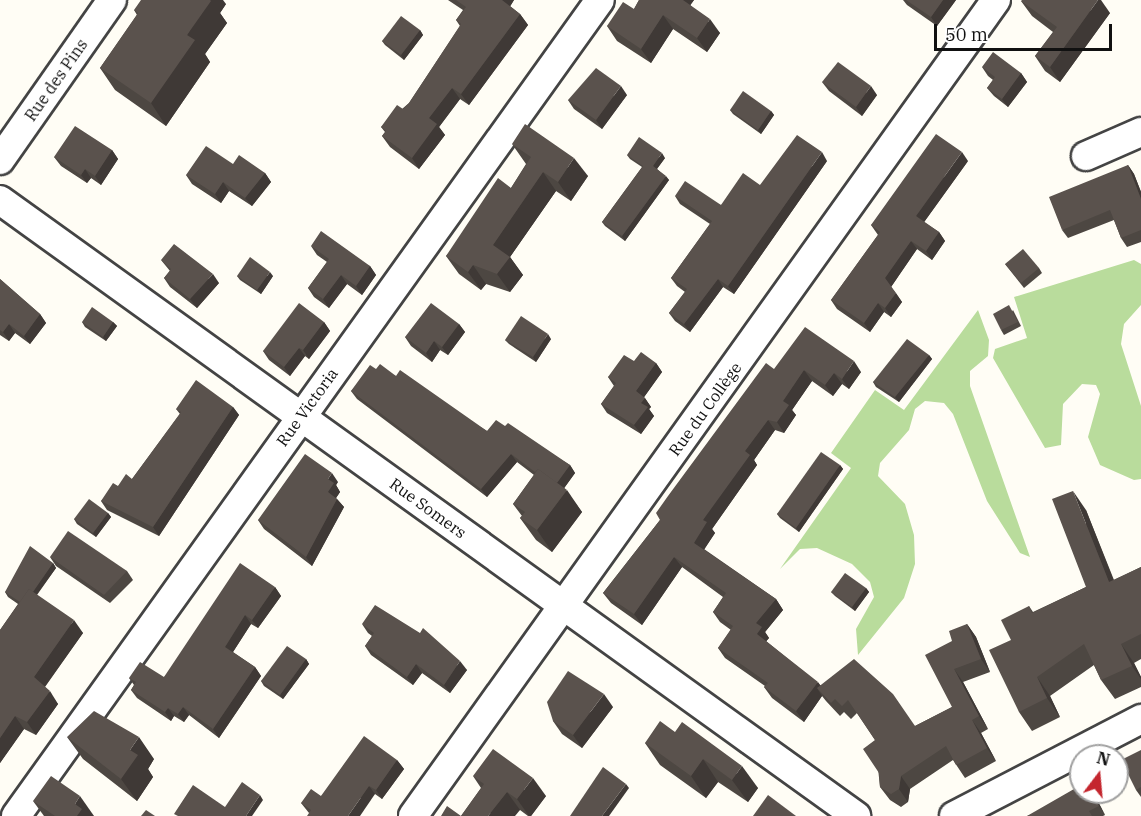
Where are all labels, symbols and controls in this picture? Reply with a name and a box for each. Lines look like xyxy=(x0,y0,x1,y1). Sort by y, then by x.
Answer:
scale bar xyxy=(937,12,1116,50)
text: 50 m xyxy=(945,23,988,46)
street label: Rue des Pins xyxy=(21,35,91,125)
street label: Rue du Collège xyxy=(665,359,745,459)
street label: Rue Victoria xyxy=(272,364,342,450)
street label: Rue Somers xyxy=(386,474,470,542)
north arrow xyxy=(1069,744,1129,804)
text: N xyxy=(1095,747,1112,770)

